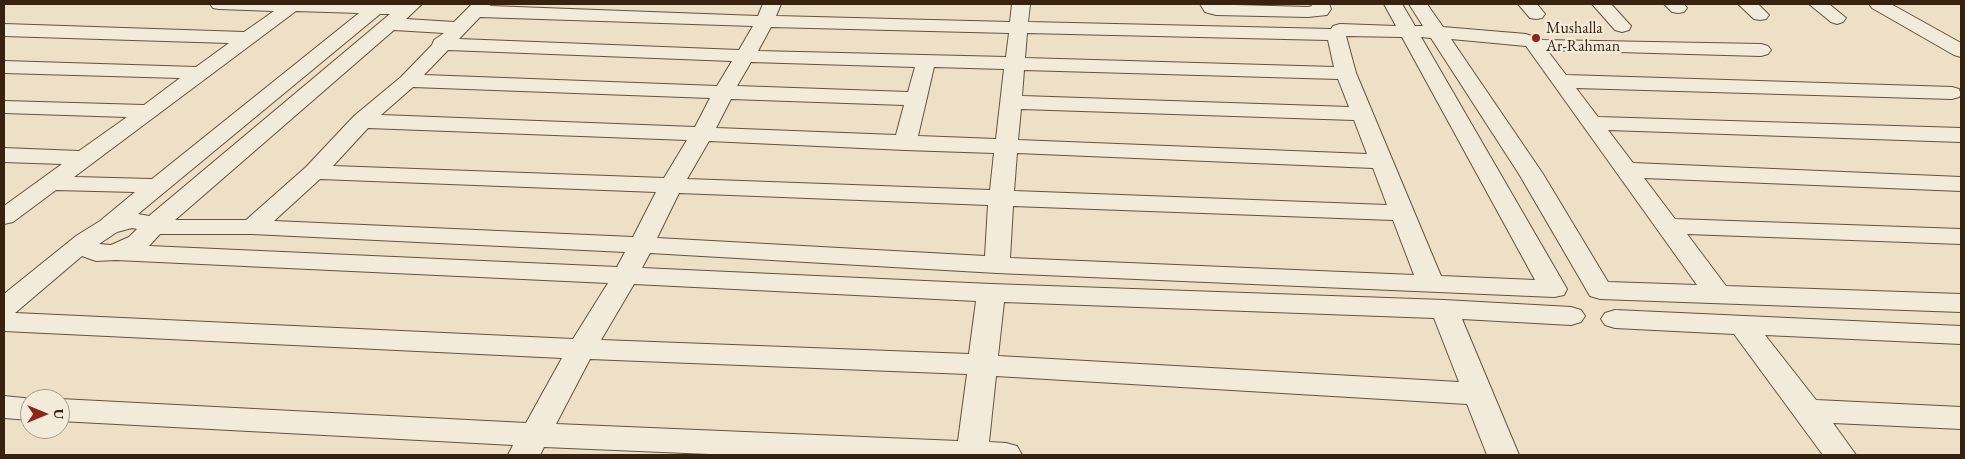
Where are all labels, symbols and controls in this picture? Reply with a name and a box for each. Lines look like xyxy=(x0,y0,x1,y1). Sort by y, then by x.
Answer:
place label: Mushalla Ar-Rahman xyxy=(1546,19,1620,57)
marker: Mushalla Ar-Rahman xyxy=(1530,32,1542,44)
north arrow xyxy=(20,389,70,439)
text: U xyxy=(50,409,68,419)

